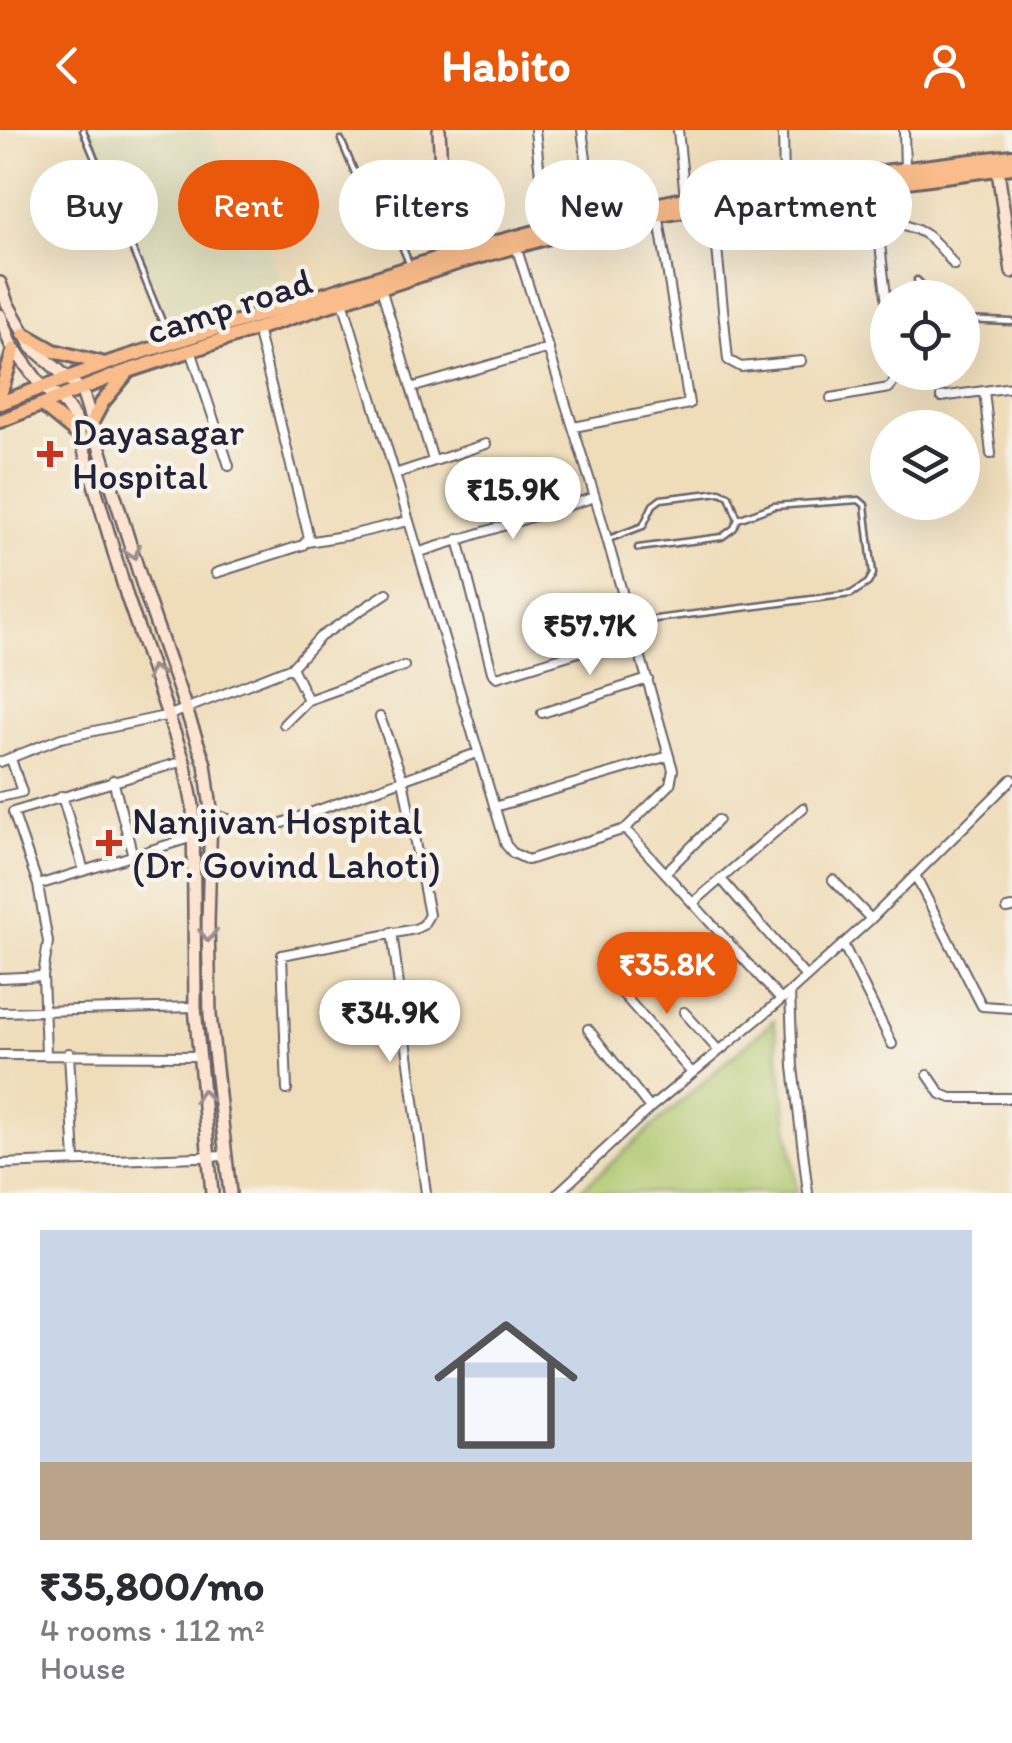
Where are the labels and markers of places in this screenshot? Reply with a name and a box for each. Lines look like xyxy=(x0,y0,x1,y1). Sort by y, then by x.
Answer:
place label: Dayasagar Hospital xyxy=(72,409,244,499)
marker: Dayasagar Hospital xyxy=(37,441,63,467)
pin: ₹15.9K xyxy=(432,457,594,542)
pin: ₹57.7K xyxy=(509,593,671,678)
place label: Nanjivan Hospital (Dr. Govind Lahoti) xyxy=(132,798,441,888)
marker: Nanjivan Hospital (Dr. Govind Lahoti) xyxy=(96,830,122,856)
pin: ₹35.8K xyxy=(586,932,748,1017)
pin: ₹34.9K xyxy=(309,980,471,1065)

